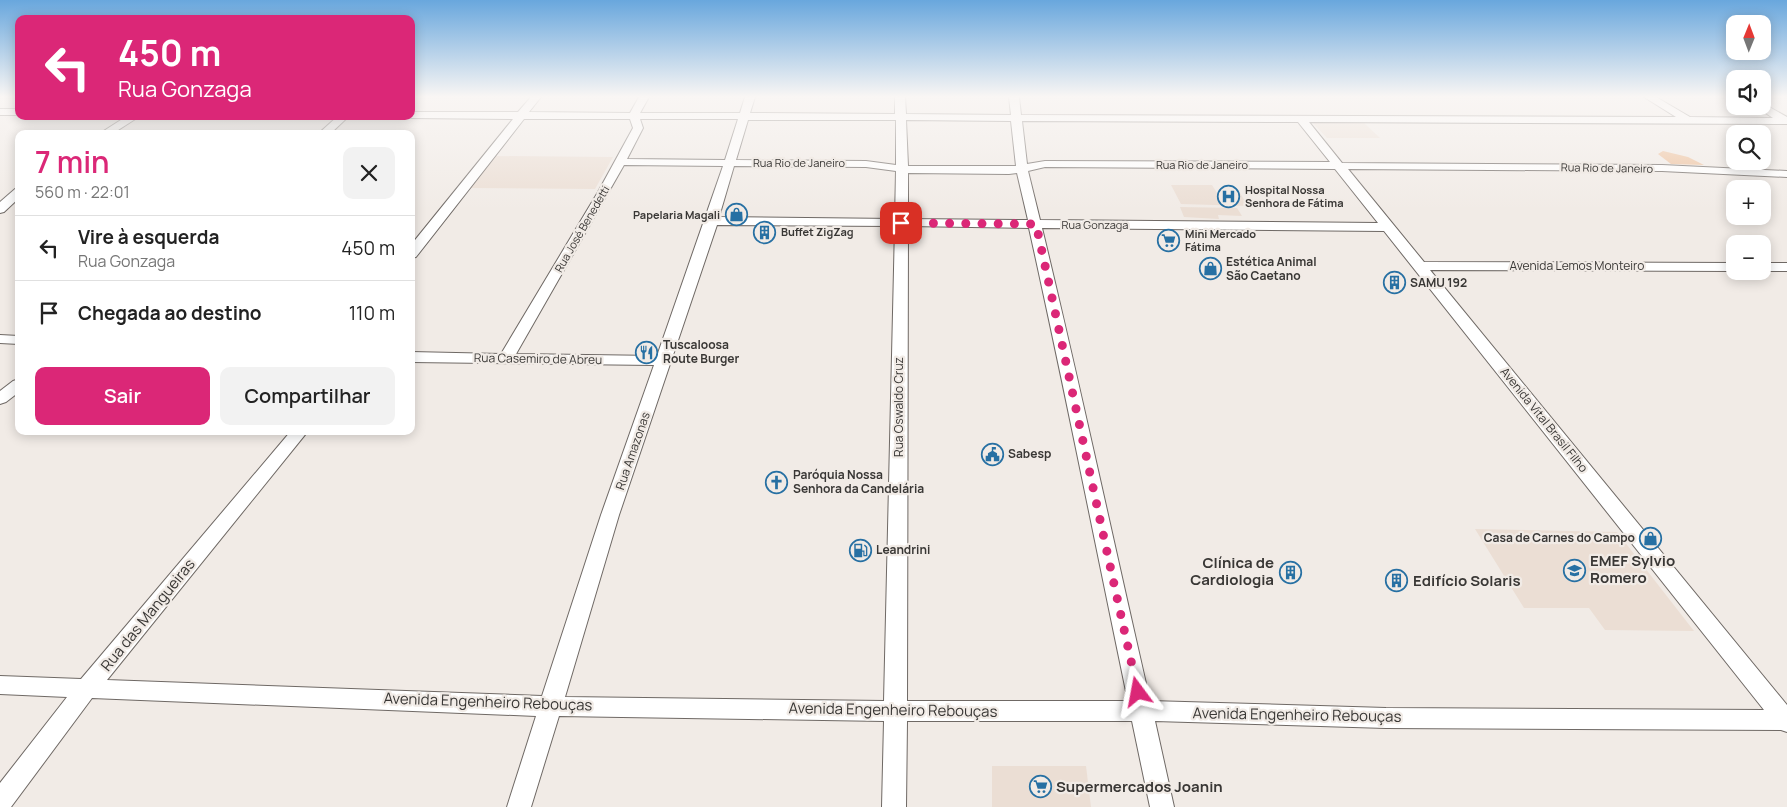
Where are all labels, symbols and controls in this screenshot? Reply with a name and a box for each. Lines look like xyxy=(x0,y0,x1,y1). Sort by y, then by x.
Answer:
north arrow xyxy=(1726,15,1771,60)
map controls xyxy=(1726,15,1771,280)
text: 450 m xyxy=(118,29,221,77)
icon: left xyxy=(35,35,100,100)
button: sound xyxy=(1726,70,1771,115)
text: Rua Gonzaga xyxy=(118,74,252,104)
button: search xyxy=(1726,125,1771,170)
text: 7 min xyxy=(35,141,110,182)
button: close xyxy=(343,147,395,199)
street label: Rua Rio de Janeiro xyxy=(753,155,846,170)
street label: Rua Rio de Janeiro xyxy=(1156,157,1249,172)
street label: Rua Rio de Janeiro xyxy=(1561,159,1654,176)
button: + xyxy=(1726,180,1771,225)
text: 560 m · 22:01 xyxy=(35,181,130,203)
place label: Hospital Nossa Senhora de Fátima xyxy=(1245,182,1344,210)
street label: Rua José Benedetti xyxy=(551,183,612,275)
hospital icon: Hospital Nossa Senhora de Fátima xyxy=(1217,184,1241,208)
pin xyxy=(880,202,922,244)
shop icon: Papelaria Magali xyxy=(724,203,748,227)
place label: Papelaria Magali xyxy=(633,207,720,222)
icon: arrive xyxy=(887,209,915,237)
street label: Rua Gonzaga xyxy=(1062,217,1128,232)
building icon: Buffet ZigZag xyxy=(753,220,777,244)
text: Vire à esquerda xyxy=(78,224,219,250)
place label: Buffet ZigZag xyxy=(781,224,854,239)
place label: Mini Mercado Fátima xyxy=(1185,226,1256,254)
supermarket icon: Mini Mercado Fátima xyxy=(1157,228,1181,252)
icon: left xyxy=(35,234,63,262)
text: 450 m xyxy=(341,235,395,261)
button: − xyxy=(1726,235,1771,280)
text: Rua Gonzaga xyxy=(78,250,175,272)
place label: Estética Animal São Caetano xyxy=(1226,253,1317,284)
shop icon: Estética Animal São Caetano xyxy=(1198,257,1222,281)
street label: Avenida Lemos Monteiro xyxy=(1510,257,1644,274)
building icon: SAMU 192 xyxy=(1382,271,1406,295)
place label: SAMU 192 xyxy=(1410,274,1467,291)
icon: arrive xyxy=(35,299,63,327)
text: Chegada ao destino xyxy=(78,300,261,326)
text: 110 m xyxy=(349,300,395,326)
place label: Tuscaloosa Route Burger xyxy=(663,336,740,367)
restaurant icon: Tuscaloosa Route Burger xyxy=(635,340,659,364)
street label: Rua Casemiro de Abreu xyxy=(474,349,602,368)
street label: Rua Oswaldo Cruz xyxy=(890,357,907,457)
street label: Avenida Vital Brasil Filho xyxy=(1497,364,1592,476)
button: Sair xyxy=(35,367,210,425)
button: Compartilhar xyxy=(220,367,395,425)
street label: Rua Amazonas xyxy=(611,410,654,492)
public building icon: Sabesp xyxy=(980,442,1004,466)
place label: Sabesp xyxy=(1008,445,1051,462)
place label: Paróquia Nossa Senhora da Candelária xyxy=(793,466,924,497)
church icon: Paróquia Nossa Senhora da Candelária xyxy=(765,470,789,494)
shop icon: Casa de Carnes do Campo xyxy=(1639,526,1663,550)
place label: Casa de Carnes do Campo xyxy=(1484,529,1635,546)
fuel station icon: Leandrini xyxy=(848,538,872,562)
place label: Leandrini xyxy=(876,541,930,558)
place label: EMEF Sylvio Romero xyxy=(1590,550,1675,588)
place label: Clínica de Cardiologia xyxy=(1190,552,1274,590)
street label: Rua das Mangueiras xyxy=(96,554,200,675)
school or university icon: EMEF Sylvio Romero xyxy=(1562,558,1586,582)
building icon: Clínica de Cardiologia xyxy=(1278,560,1302,584)
building icon: Edifício Solaris xyxy=(1385,569,1409,593)
place label: Edifício Solaris xyxy=(1413,570,1521,591)
position arrow xyxy=(1111,665,1163,717)
street label: Avenida Engenheiro Rebouças xyxy=(383,687,593,716)
street label: Avenida Engenheiro Rebouças xyxy=(788,697,998,722)
street label: Avenida Engenheiro Rebouças xyxy=(1192,702,1402,727)
supermarket icon: Supermercados Joanin xyxy=(1028,775,1052,799)
place label: Supermercados Joanin xyxy=(1056,776,1223,797)

